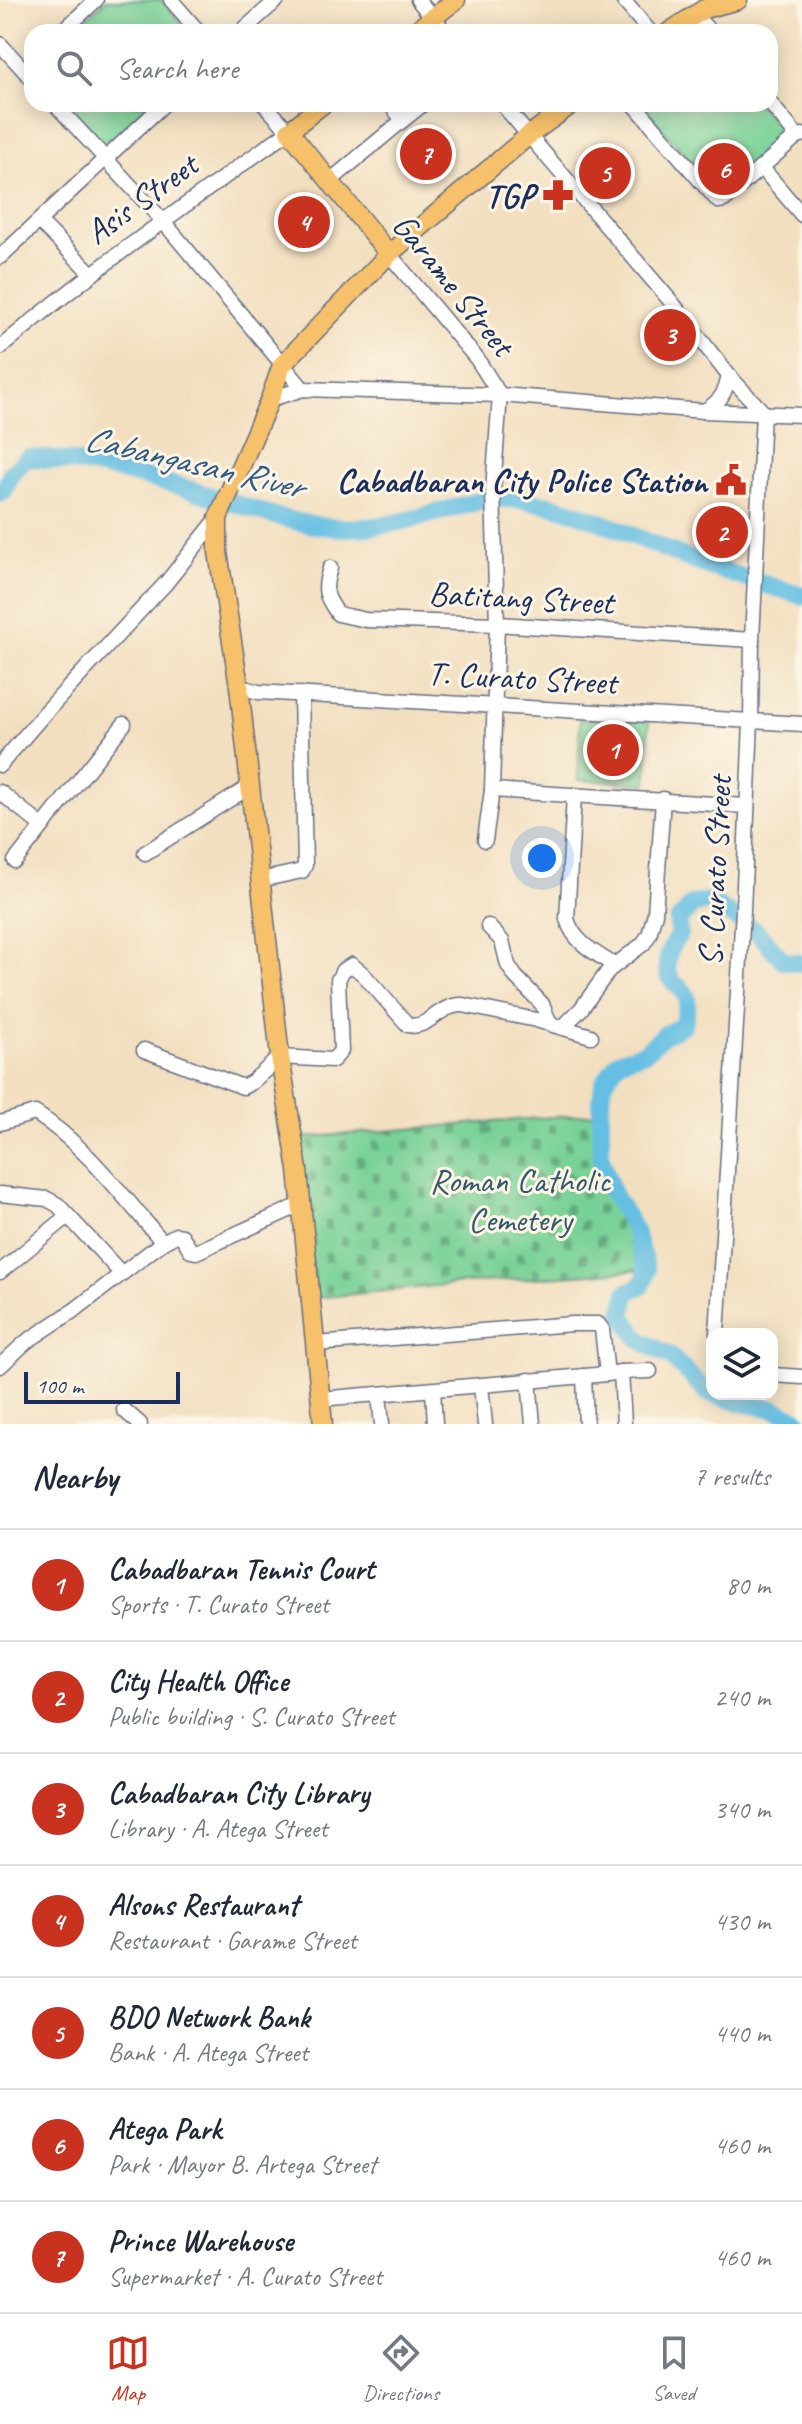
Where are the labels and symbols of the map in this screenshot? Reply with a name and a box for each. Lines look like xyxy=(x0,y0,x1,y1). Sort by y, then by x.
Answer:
pin: 7 xyxy=(400,124,452,184)
pin: 6 xyxy=(698,139,750,199)
street label: Asis Street xyxy=(77,141,209,253)
pin: 5 xyxy=(579,143,631,203)
place label: TGP xyxy=(485,174,539,217)
pharmacy icon: TGP xyxy=(541,178,575,212)
pin: 4 xyxy=(278,192,330,252)
street label: Garame Street xyxy=(383,204,526,367)
pin: 3 xyxy=(644,305,696,365)
water label: Cabangasan River xyxy=(80,415,313,511)
place label: Cabadbaran City Police Station xyxy=(337,459,709,502)
public building icon: Cabadbaran City Police Station xyxy=(714,463,748,497)
pin: 2 xyxy=(696,502,748,562)
street label: Batitang Street xyxy=(428,571,618,624)
street label: T. Curato Street xyxy=(426,651,621,704)
pin: 1 xyxy=(587,720,639,780)
street label: S. Curato Street xyxy=(688,771,741,967)
your location xyxy=(522,838,562,878)
park label: Roman Catholic Cemetery xyxy=(430,1159,611,1241)
scale bar xyxy=(24,1368,180,1404)

